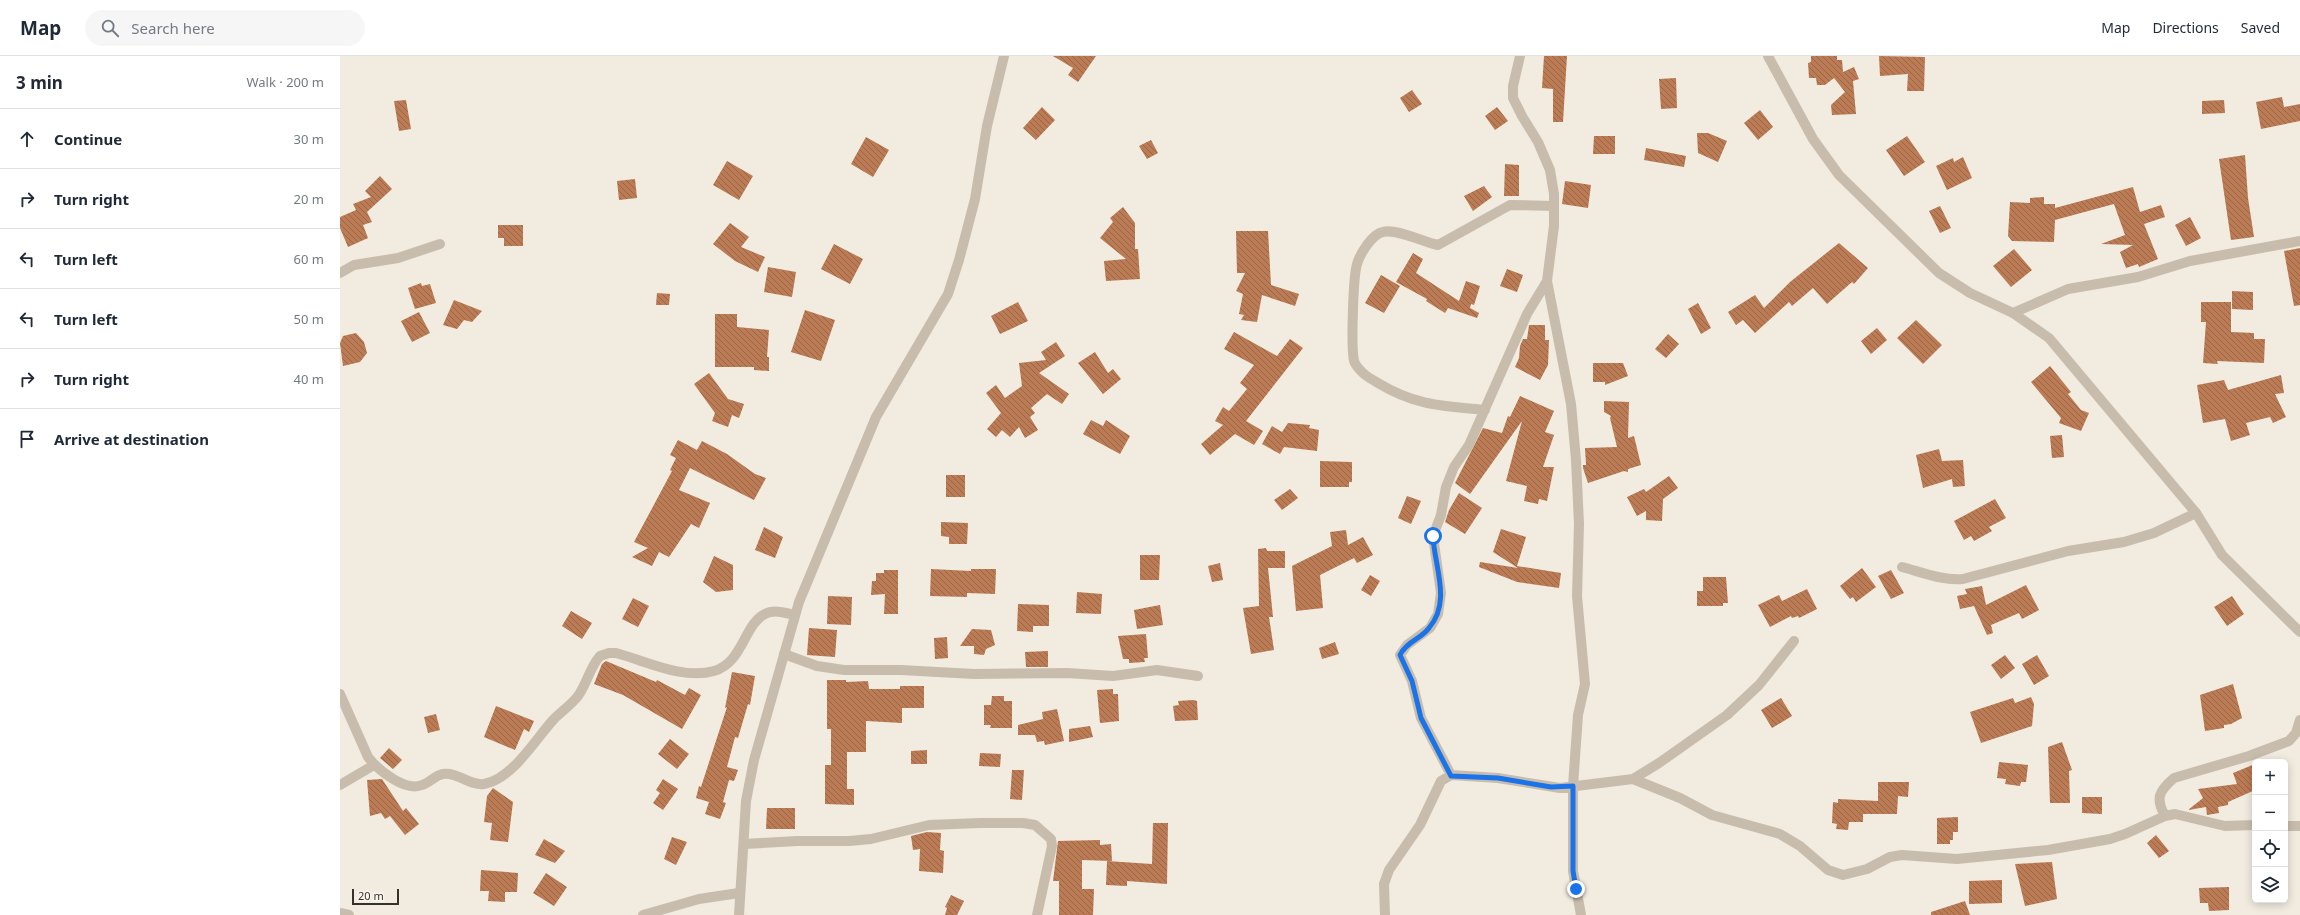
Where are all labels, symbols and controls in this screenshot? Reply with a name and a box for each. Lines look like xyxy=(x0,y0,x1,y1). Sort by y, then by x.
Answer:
search box xyxy=(85,10,365,46)
text: Map xyxy=(20,15,61,41)
icon: search xyxy=(99,17,121,39)
text: Search here xyxy=(131,18,215,38)
text: Map xyxy=(2101,18,2130,37)
text: Directions xyxy=(2152,18,2219,37)
text: Saved xyxy=(2241,18,2280,37)
text: 3 min xyxy=(16,71,63,94)
text: Walk · 200 m xyxy=(246,73,324,91)
icon: ahead xyxy=(16,128,38,150)
text: Continue xyxy=(54,129,122,149)
text: 30 m xyxy=(294,130,324,148)
icon: right xyxy=(16,188,38,210)
text: Turn right xyxy=(54,189,129,209)
text: 20 m xyxy=(294,190,324,208)
icon: left xyxy=(16,248,38,270)
text: Turn left xyxy=(54,249,118,269)
text: 60 m xyxy=(294,250,324,268)
icon: left xyxy=(16,308,38,330)
text: Turn left xyxy=(54,309,118,329)
text: 50 m xyxy=(294,310,324,328)
icon: right xyxy=(16,368,38,390)
text: Turn right xyxy=(54,369,129,389)
text: 40 m xyxy=(294,370,324,388)
icon: arrive xyxy=(16,428,38,450)
text: Arrive at destination xyxy=(54,429,209,449)
route start xyxy=(1424,527,1442,545)
map controls xyxy=(2252,759,2288,903)
button: + xyxy=(2252,759,2288,795)
button: − xyxy=(2252,795,2288,831)
button: locate xyxy=(2252,831,2288,867)
button: layers xyxy=(2252,867,2288,903)
route end xyxy=(1567,880,1585,898)
scale bar xyxy=(352,887,399,906)
text: 20 m xyxy=(358,888,384,903)

